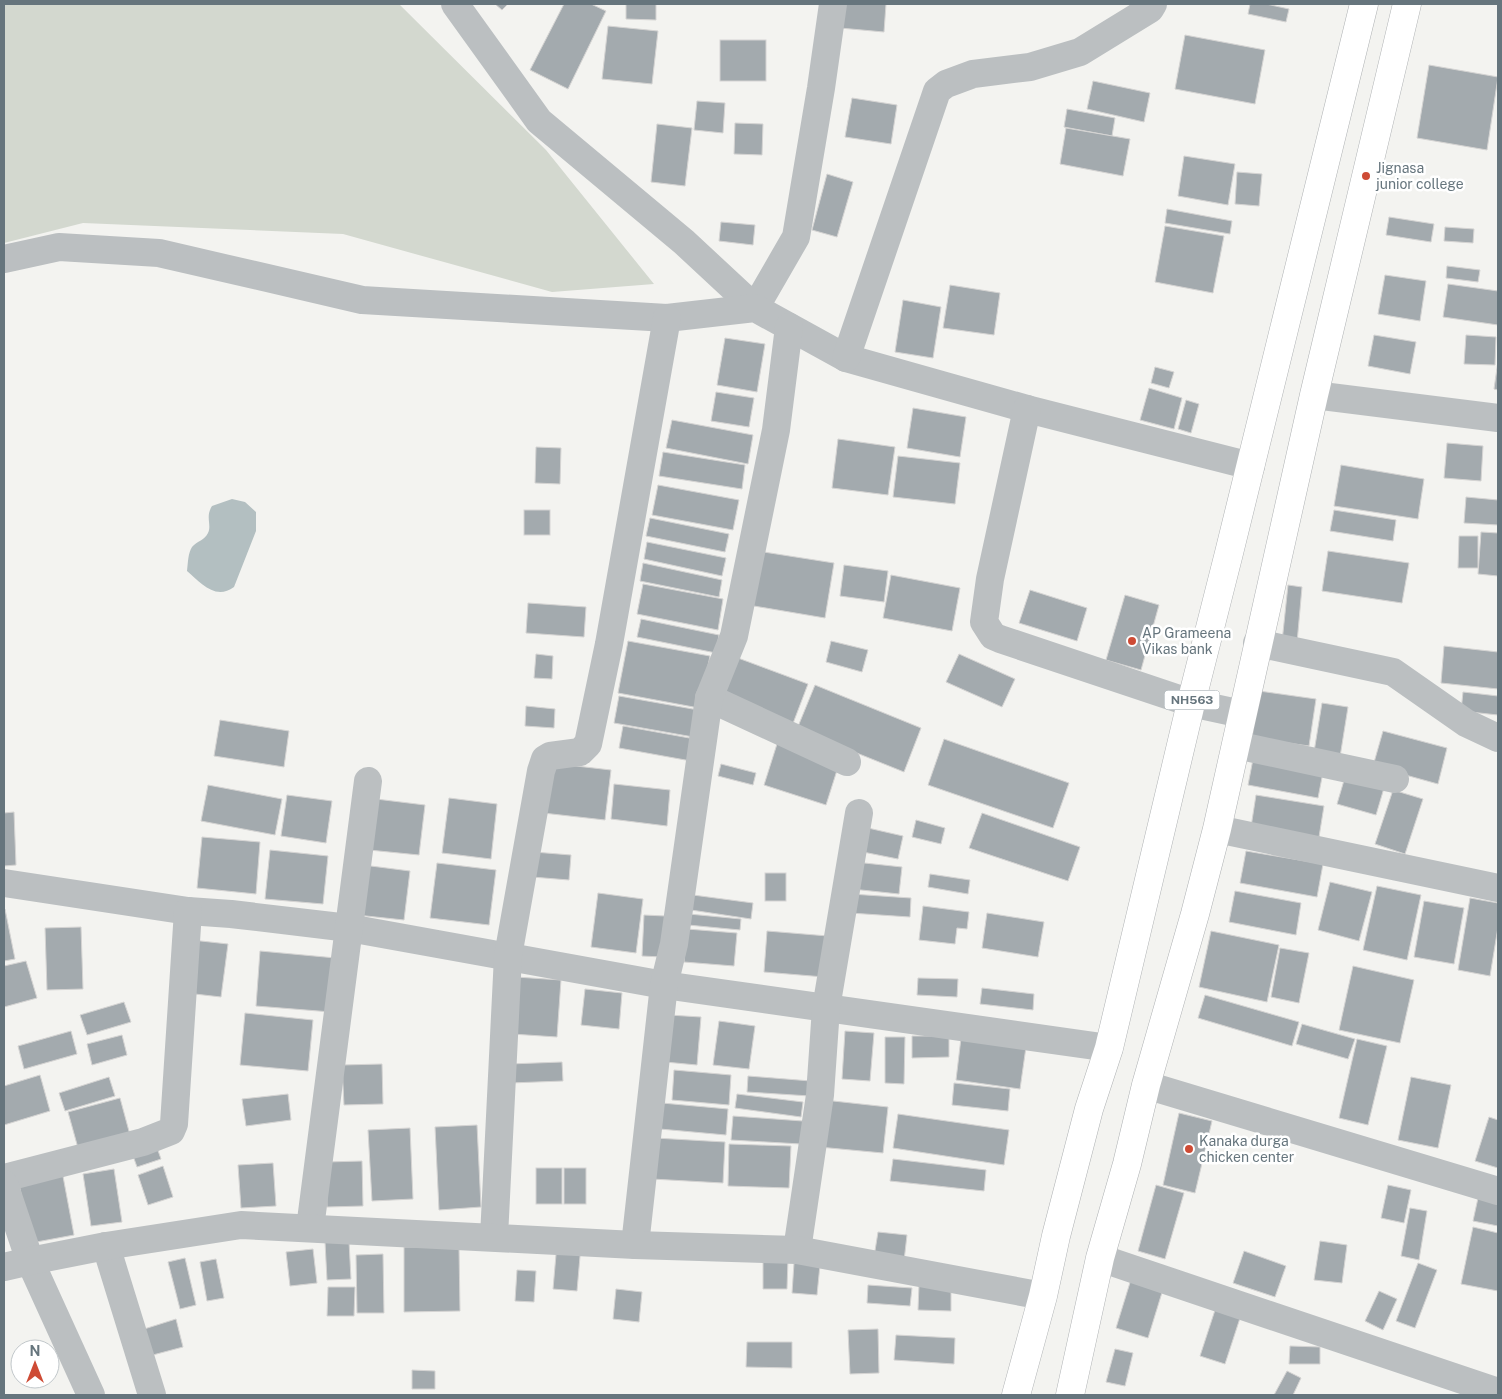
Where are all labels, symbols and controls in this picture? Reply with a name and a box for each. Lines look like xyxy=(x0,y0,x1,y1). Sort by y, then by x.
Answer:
place label: Jignasa junior college xyxy=(1375,160,1464,192)
marker: Jignasa junior college xyxy=(1360,170,1372,182)
place label: AP Grameena Vikas bank xyxy=(1142,625,1231,657)
marker: AP Grameena Vikas bank xyxy=(1126,635,1138,647)
road number: NH563 xyxy=(1164,690,1220,710)
place label: Kanaka durga chicken center xyxy=(1199,1133,1294,1165)
marker: Kanaka durga chicken center xyxy=(1183,1143,1195,1155)
north arrow xyxy=(10,1339,60,1389)
text: N xyxy=(30,1343,40,1359)

